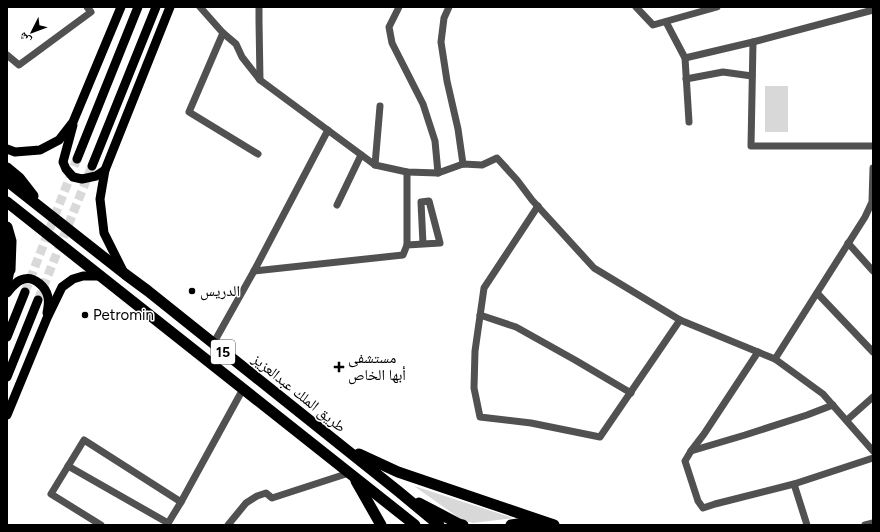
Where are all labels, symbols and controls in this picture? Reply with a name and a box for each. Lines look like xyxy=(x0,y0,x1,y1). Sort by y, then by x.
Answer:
north arrow xyxy=(12,12,52,52)
text: ش xyxy=(16,29,34,47)
place label: الدريس xyxy=(200,282,240,301)
marker: الدريس xyxy=(187,286,197,296)
place label: Petromin xyxy=(93,306,154,324)
marker: Petromin xyxy=(80,310,90,320)
road number: 15 xyxy=(211,340,235,364)
street label: طريق الملك عبدالعزيز xyxy=(247,349,349,437)
place label: مستشفى أبها الخاص xyxy=(348,349,406,385)
marker: مستشفى أبها الخاص xyxy=(333,361,345,373)

